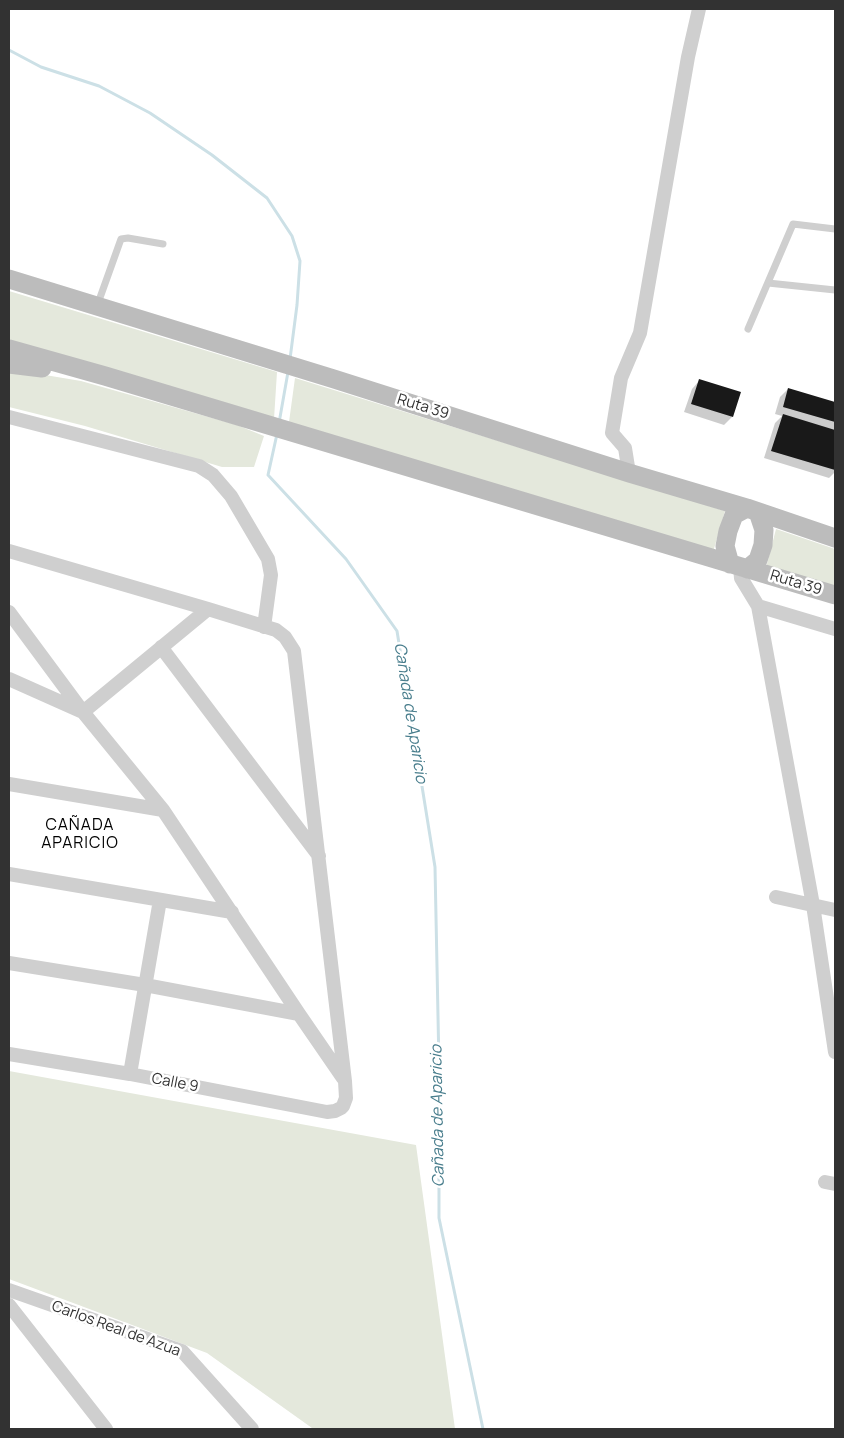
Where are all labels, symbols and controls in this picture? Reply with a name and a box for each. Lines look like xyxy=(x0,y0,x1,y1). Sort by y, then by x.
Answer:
street label: Ruta 39 xyxy=(395,391,451,423)
street label: Ruta 39 xyxy=(768,567,824,599)
water label: Cañada de Aparicio xyxy=(389,641,431,785)
district label: CAÑADA APARICIO xyxy=(40,816,120,854)
water label: Cañada de Aparicio xyxy=(427,1045,449,1187)
street label: Calle 9 xyxy=(150,1070,200,1096)
street label: Carlos Real de Azua xyxy=(49,1297,183,1361)

